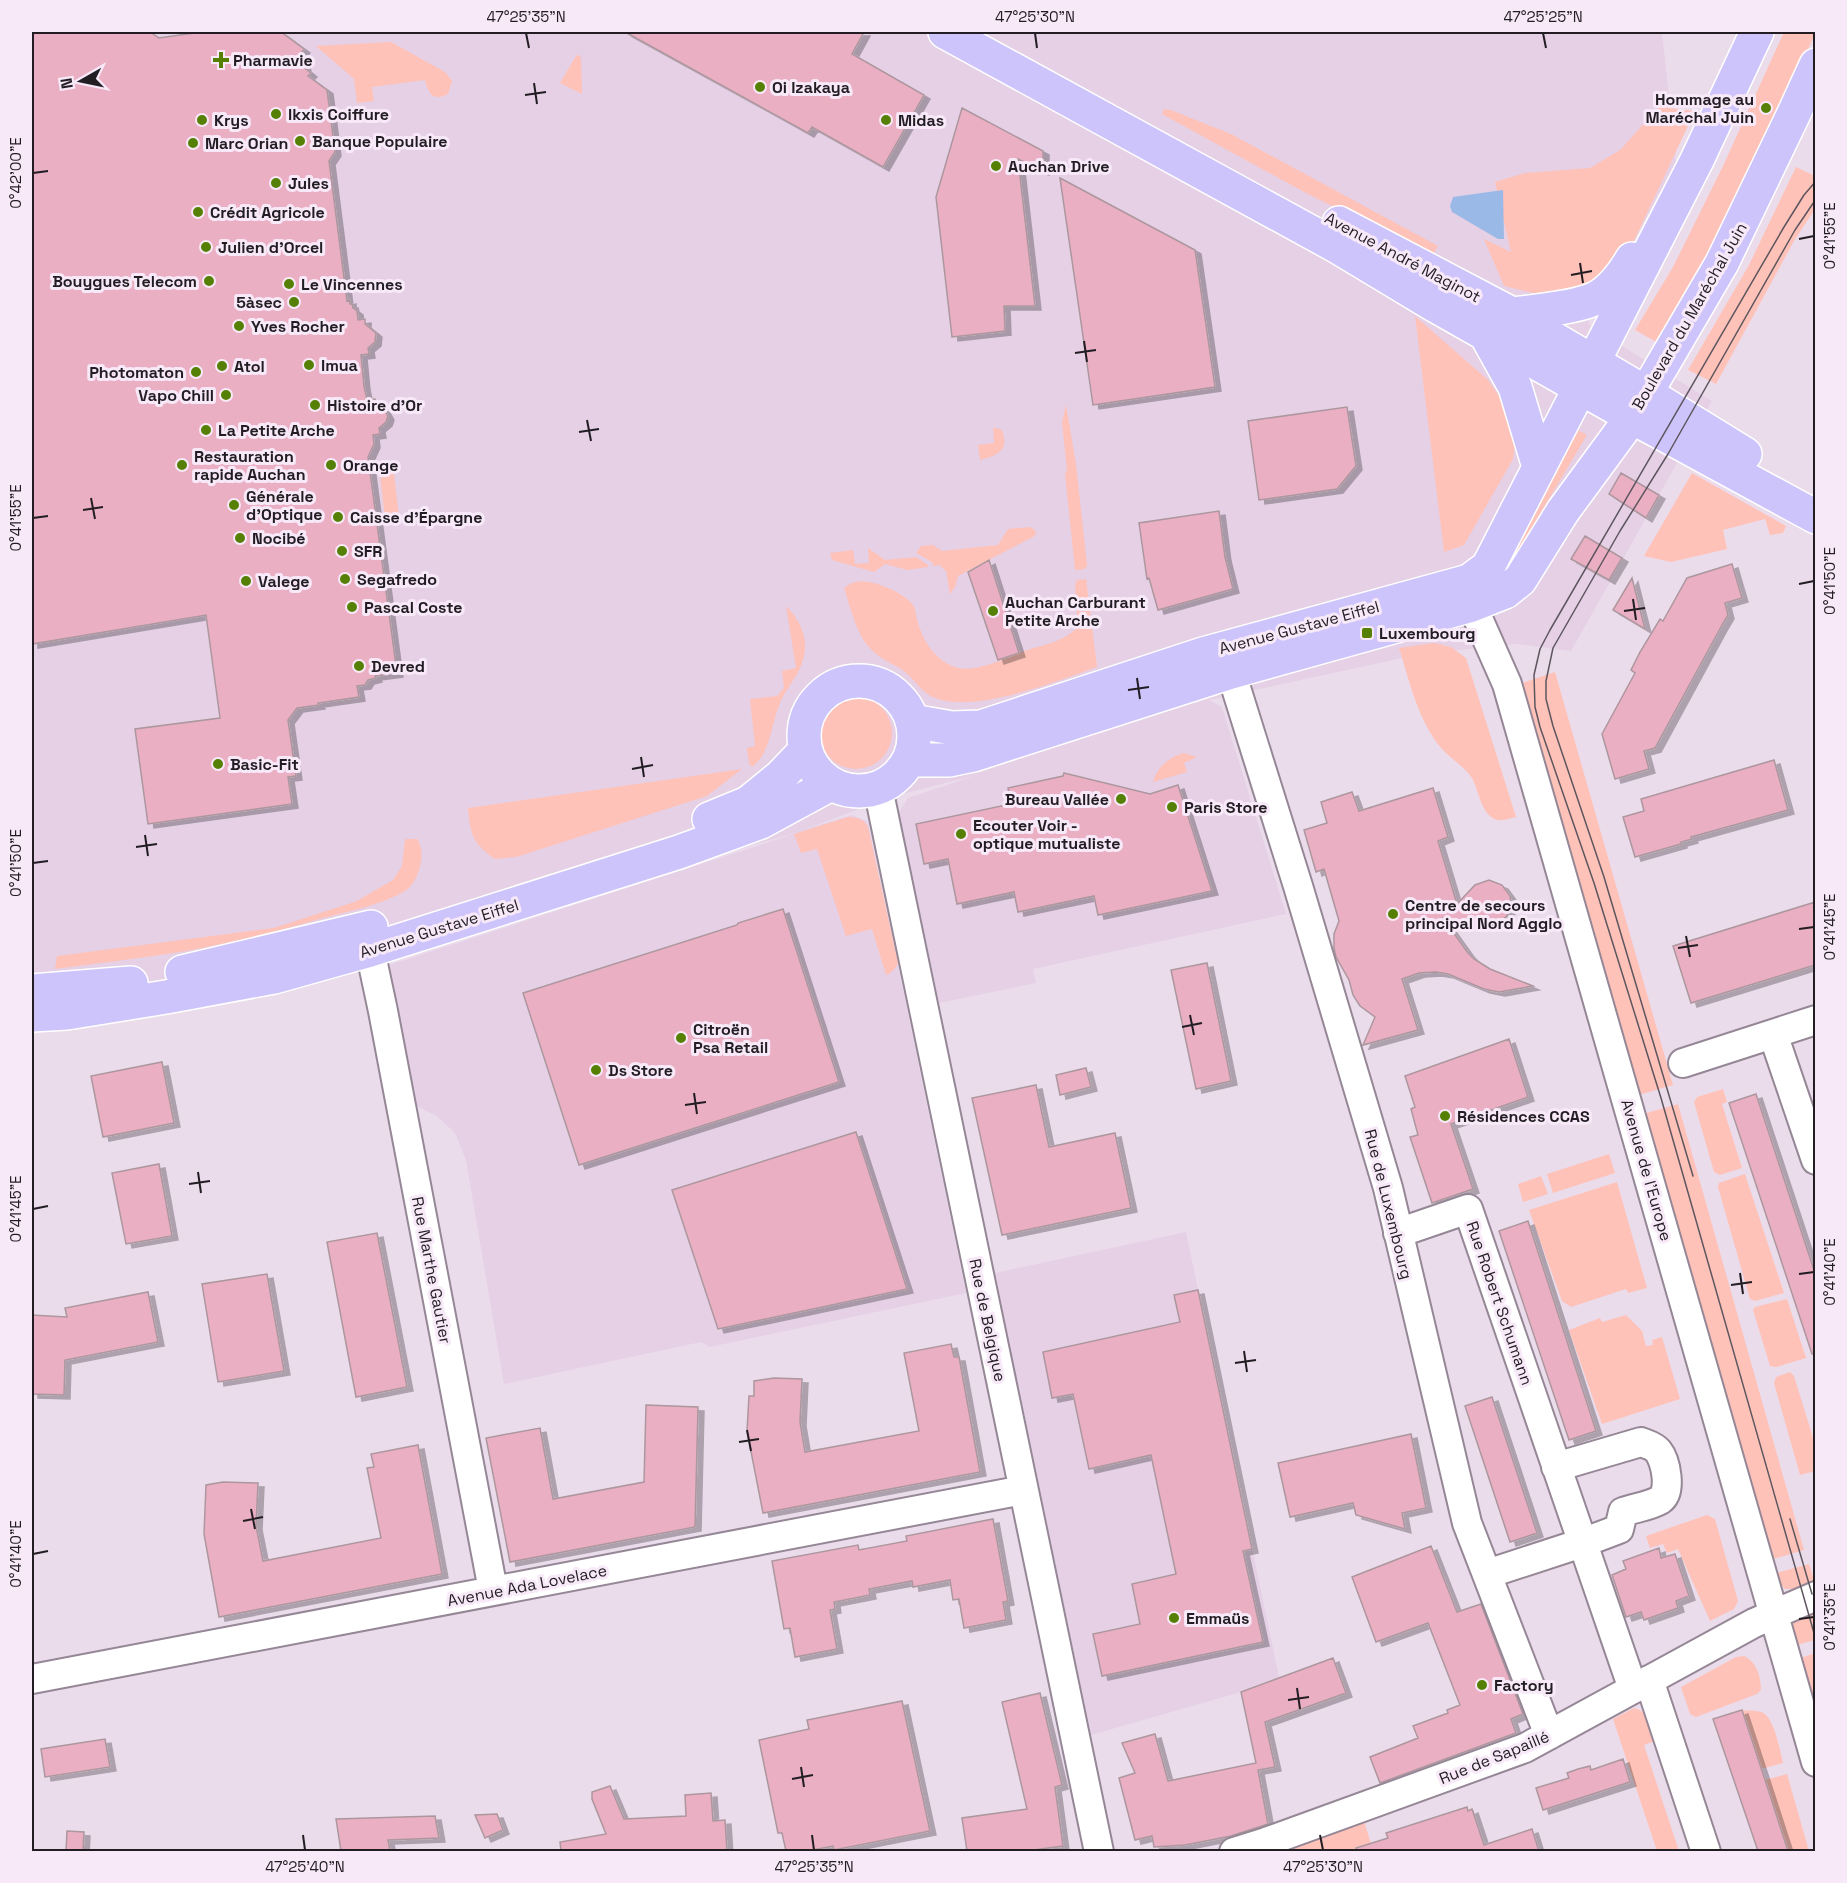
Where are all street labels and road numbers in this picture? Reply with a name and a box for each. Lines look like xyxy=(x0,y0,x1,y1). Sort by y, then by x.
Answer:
street label: Avenue André Maginot xyxy=(1321,207,1484,307)
street label: Boulevard du Maréchal Juin xyxy=(1627,219,1752,414)
street label: Avenue Gustave Eiffel xyxy=(1217,596,1382,659)
street label: Avenue Gustave Eiffel xyxy=(357,894,521,963)
street label: Avenue de l'Europe xyxy=(1616,1097,1677,1244)
street label: Rue de Luxembourg xyxy=(1360,1127,1417,1281)
street label: Rue Marthe Gautier xyxy=(407,1195,456,1345)
street label: Rue Robert Schumann xyxy=(1462,1218,1537,1388)
street label: Rue de Belgique xyxy=(964,1257,1011,1383)
street label: Avenue Ada Lovelace xyxy=(446,1560,609,1611)
street label: Rue de Sapaillé xyxy=(1436,1726,1552,1789)

